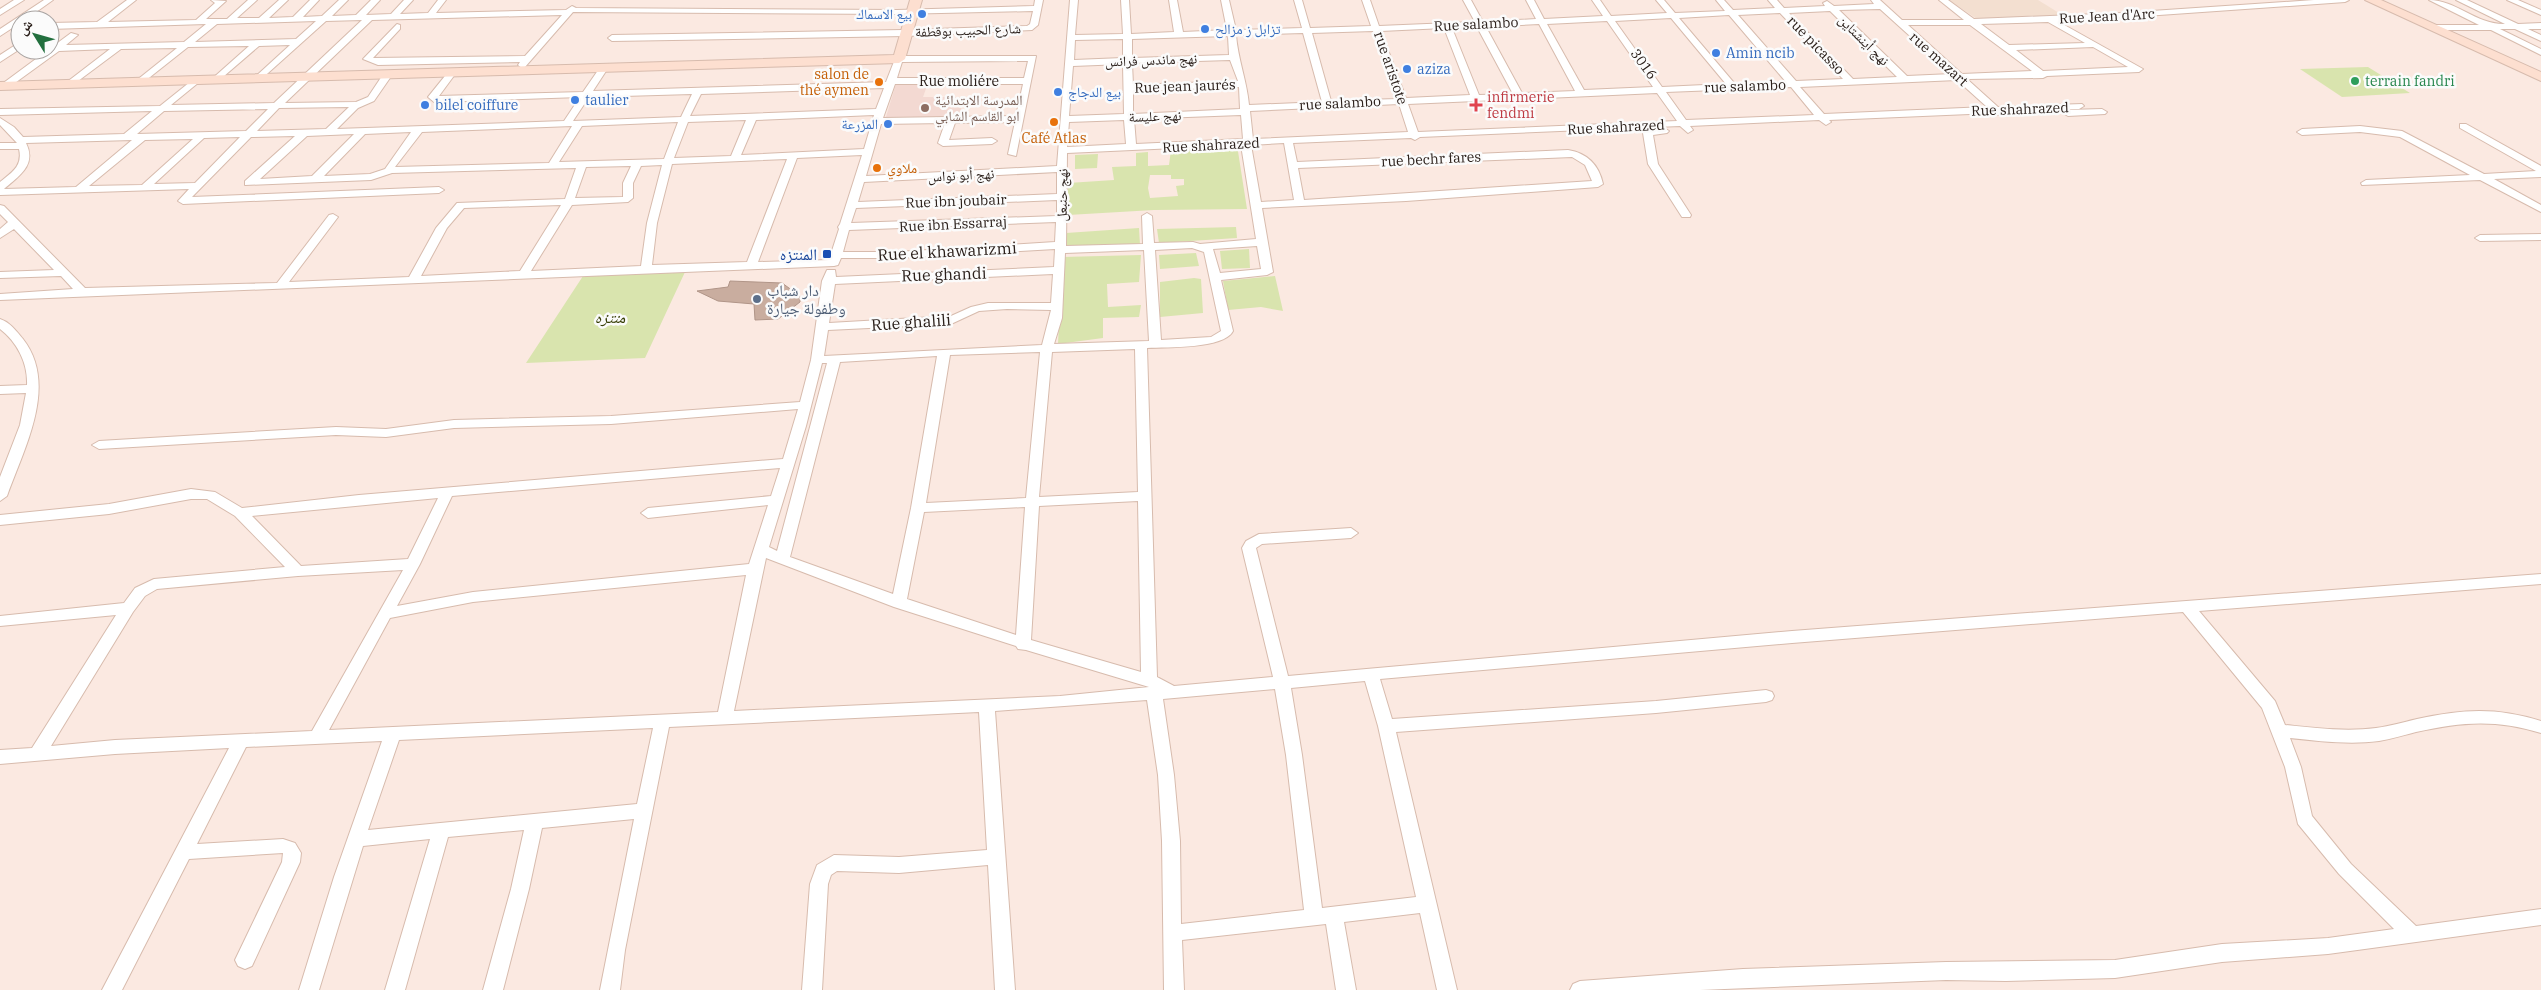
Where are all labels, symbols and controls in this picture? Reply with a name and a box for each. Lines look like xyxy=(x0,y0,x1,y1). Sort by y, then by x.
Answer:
street label: Rue Jean d'Arc xyxy=(2059,4,2155,28)
place label: بيع الاسماك xyxy=(856,5,912,24)
marker: بيع الاسماك xyxy=(916,8,928,20)
north arrow xyxy=(10,10,60,60)
street label: نهج أينشتاين xyxy=(1834,11,1893,70)
street label: rue picasso xyxy=(1783,12,1849,78)
street label: Rue salambo xyxy=(1433,13,1519,35)
text: ش xyxy=(13,16,36,39)
street label: شارع الحبيب بوقطفة xyxy=(915,19,1021,42)
place label: تزابل ز مزالح xyxy=(1215,20,1281,39)
marker: تزابل ز مزالح xyxy=(1199,23,1211,35)
street label: rue mazart xyxy=(1906,28,1972,90)
street label: rue aristote xyxy=(1370,29,1412,107)
place label: Amin ncib xyxy=(1726,44,1795,62)
street label: 3016 xyxy=(1627,45,1661,83)
marker: Amin ncib xyxy=(1710,47,1722,59)
street label: نهج ماندس فرانس xyxy=(1104,49,1198,72)
place label: aziza xyxy=(1417,60,1451,78)
marker: aziza xyxy=(1401,63,1413,75)
place label: salon de thé aymen xyxy=(800,65,869,99)
street label: Rue moliére xyxy=(919,72,999,90)
place label: terrain fandri xyxy=(2365,72,2455,90)
street label: Rue jean jaurés xyxy=(1134,75,1236,97)
marker: terrain fandri xyxy=(2349,75,2361,87)
marker: salon de thé aymen xyxy=(873,76,885,88)
street label: rue salambo xyxy=(1704,76,1786,96)
place label: بيع الدجاج xyxy=(1068,83,1121,102)
marker: بيع الدجاج xyxy=(1052,86,1064,98)
place label: infirmerie fendmi xyxy=(1487,88,1554,122)
place label: taulier xyxy=(585,91,629,109)
place label: المدرسة الابتدائية ابو القاسم الشابي xyxy=(935,91,1023,128)
street label: rue salambo xyxy=(1299,92,1381,114)
marker: taulier xyxy=(569,94,581,106)
place label: bilel coiffure xyxy=(435,96,518,114)
marker: infirmerie fendmi xyxy=(1469,98,1483,112)
street label: Rue shahrazed xyxy=(1971,98,2070,120)
marker: bilel coiffure xyxy=(419,99,431,111)
marker: المدرسة الابتدائية ابو القاسم الشابي xyxy=(919,102,931,114)
street label: نهج عليسة xyxy=(1128,106,1182,127)
place label: المزرعة xyxy=(841,115,878,133)
street label: Rue shahrazed xyxy=(1567,115,1666,139)
marker: Café Atlas xyxy=(1048,116,1060,128)
marker: المزرعة xyxy=(882,118,894,130)
place label: Café Atlas xyxy=(1021,129,1087,147)
street label: Rue shahrazed xyxy=(1162,133,1261,157)
street label: rue bechr fares xyxy=(1380,147,1482,171)
place label: ملاوي xyxy=(887,159,917,180)
marker: ملاوي xyxy=(871,162,883,174)
street label: نهج أبو نواس xyxy=(927,164,995,187)
street label: نهج حنبعل xyxy=(1053,168,1072,222)
street label: Rue ibn joubair xyxy=(905,190,1008,212)
street label: Rue ibn Essarraj xyxy=(898,212,1008,236)
street label: Rue el khawarizmi xyxy=(877,237,1017,265)
place label: المنتزه xyxy=(780,244,817,264)
marker: المنتزه xyxy=(821,248,833,260)
street label: Rue ghandi xyxy=(901,263,987,285)
place label: دار شباب وطفولة جيارة xyxy=(767,280,846,318)
marker: دار شباب وطفولة جيارة xyxy=(751,293,763,305)
park label: منتزه xyxy=(595,307,626,327)
street label: Rue ghalili xyxy=(870,309,952,335)

